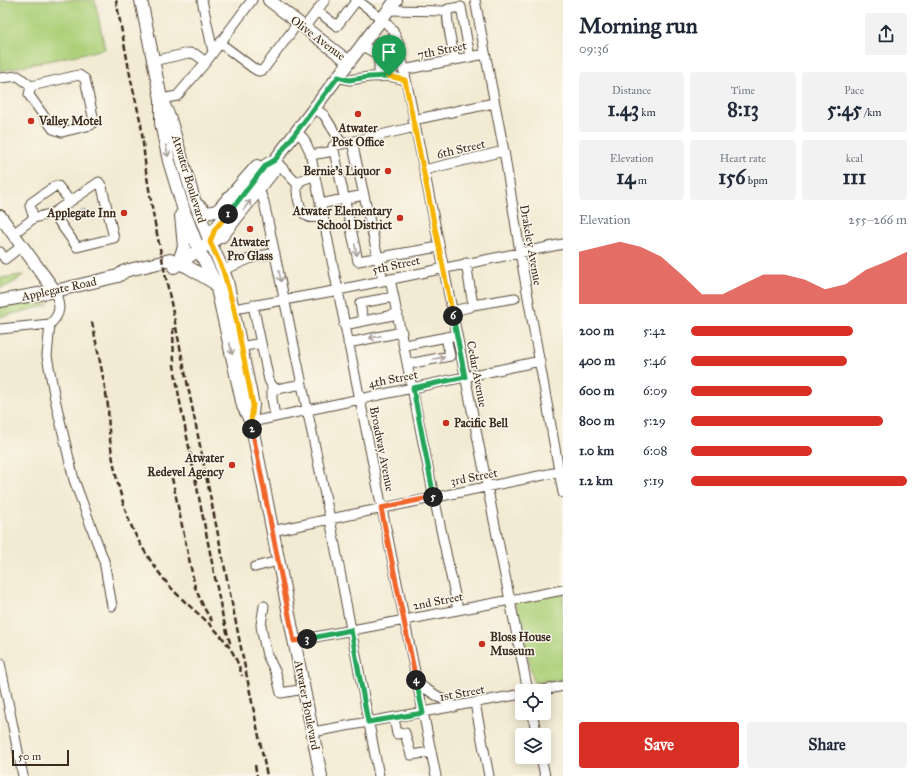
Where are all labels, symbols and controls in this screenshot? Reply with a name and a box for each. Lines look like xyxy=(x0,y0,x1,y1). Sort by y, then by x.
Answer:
text: Morning run xyxy=(579,12,698,39)
street label: Olive Avenue xyxy=(288,13,348,63)
button: share xyxy=(865,13,907,55)
pin xyxy=(372,35,406,76)
street label: 7th Street xyxy=(416,38,468,62)
icon: arrive xyxy=(378,41,400,63)
text: 09:36 xyxy=(579,41,609,57)
text: Distance xyxy=(612,84,651,97)
text: Time xyxy=(731,84,755,97)
text: Pace xyxy=(844,84,864,97)
text: 1.43 xyxy=(608,97,639,121)
text: 8:13 xyxy=(727,97,759,121)
text: 5:45 xyxy=(827,97,862,121)
text: km xyxy=(639,106,656,119)
text: /km xyxy=(862,106,882,119)
marker: Atwater Post Office xyxy=(353,109,363,119)
place label: Valley Motel xyxy=(38,114,103,129)
marker: Valley Motel xyxy=(26,116,36,126)
place label: Atwater Post Office xyxy=(332,121,384,149)
street label: Atwater Boulevard xyxy=(169,132,209,225)
street label: 6th Street xyxy=(435,136,487,161)
one-way arrow xyxy=(164,144,172,157)
text: Elevation xyxy=(610,152,654,165)
text: Heart rate xyxy=(720,152,766,165)
text: kcal xyxy=(846,152,863,165)
place label: Bernie's Liquor xyxy=(303,164,380,179)
text: 14 xyxy=(616,165,635,189)
text: 156 xyxy=(718,165,745,189)
text: 111 xyxy=(842,165,866,189)
marker: Bernie's Liquor xyxy=(383,166,393,176)
text: m xyxy=(635,174,647,187)
text: bpm xyxy=(745,174,768,187)
one-way arrow xyxy=(242,200,251,211)
street label: Drakeley Avenue xyxy=(517,203,545,287)
pin: 1 xyxy=(218,204,238,224)
place label: Atwater Elementary School District xyxy=(292,204,393,232)
place label: Applegate Inn xyxy=(46,206,116,221)
text: 1 xyxy=(226,207,230,220)
marker: Applegate Inn xyxy=(119,208,129,218)
text: Elevation xyxy=(579,212,631,228)
text: 255–266 m xyxy=(848,212,907,228)
marker: Atwater Elementary School District xyxy=(395,213,405,223)
marker: Atwater Pro Glass xyxy=(245,224,255,234)
place label: Atwater Pro Glass xyxy=(227,235,274,263)
one-way arrow xyxy=(352,244,360,257)
street label: 5th Street xyxy=(371,253,422,277)
one-way arrow xyxy=(276,269,284,282)
street label: Applegate Road xyxy=(19,274,98,305)
pin: 6 xyxy=(443,306,463,326)
text: 6 xyxy=(450,309,456,322)
text: 200 m xyxy=(579,323,614,339)
text: 5:42 xyxy=(643,323,666,339)
one-way arrow xyxy=(369,333,382,341)
street label: Cedar Avenue xyxy=(464,340,490,408)
one-way arrow xyxy=(227,342,235,355)
text: 400 m xyxy=(579,353,615,369)
text: 5:46 xyxy=(643,353,666,369)
one-way arrow xyxy=(432,354,445,362)
street label: 4th Street xyxy=(367,367,420,391)
text: 600 m xyxy=(579,383,615,399)
text: 6:09 xyxy=(643,383,668,399)
street label: Broadway Avenue xyxy=(367,405,397,493)
text: 800 m xyxy=(579,413,615,429)
text: 5:29 xyxy=(643,413,666,429)
place label: Pacific Bell xyxy=(454,416,509,430)
marker: Pacific Bell xyxy=(441,418,451,428)
pin: 2 xyxy=(242,419,262,439)
text: 2 xyxy=(249,422,255,435)
text: 1.0 km xyxy=(579,443,614,459)
text: 6:08 xyxy=(643,443,667,459)
place label: Atwater Redevel Agency xyxy=(147,451,225,480)
marker: Atwater Redevel Agency xyxy=(227,460,237,470)
street label: 3rd Street xyxy=(449,465,499,488)
text: 1.2 km xyxy=(579,473,613,489)
text: 5:19 xyxy=(643,473,664,489)
pin: 5 xyxy=(423,487,443,507)
text: 5 xyxy=(430,490,436,503)
street label: 2nd Street xyxy=(412,589,465,613)
pin: 3 xyxy=(297,629,317,649)
place label: Bloss House Museum xyxy=(490,630,551,658)
text: 3 xyxy=(305,632,309,645)
marker: Bloss House Museum xyxy=(477,639,487,649)
street label: Atwater Boulevard xyxy=(291,658,323,751)
pin: 4 xyxy=(406,670,426,690)
text: 4 xyxy=(413,673,419,686)
street label: 1st Street xyxy=(438,682,486,704)
map controls xyxy=(515,684,551,764)
button: locate xyxy=(515,684,551,720)
button: Save xyxy=(579,722,739,768)
button: Share xyxy=(747,722,907,768)
button: layers xyxy=(515,728,551,764)
scale bar xyxy=(12,748,69,767)
text: 50 m xyxy=(18,750,41,763)

